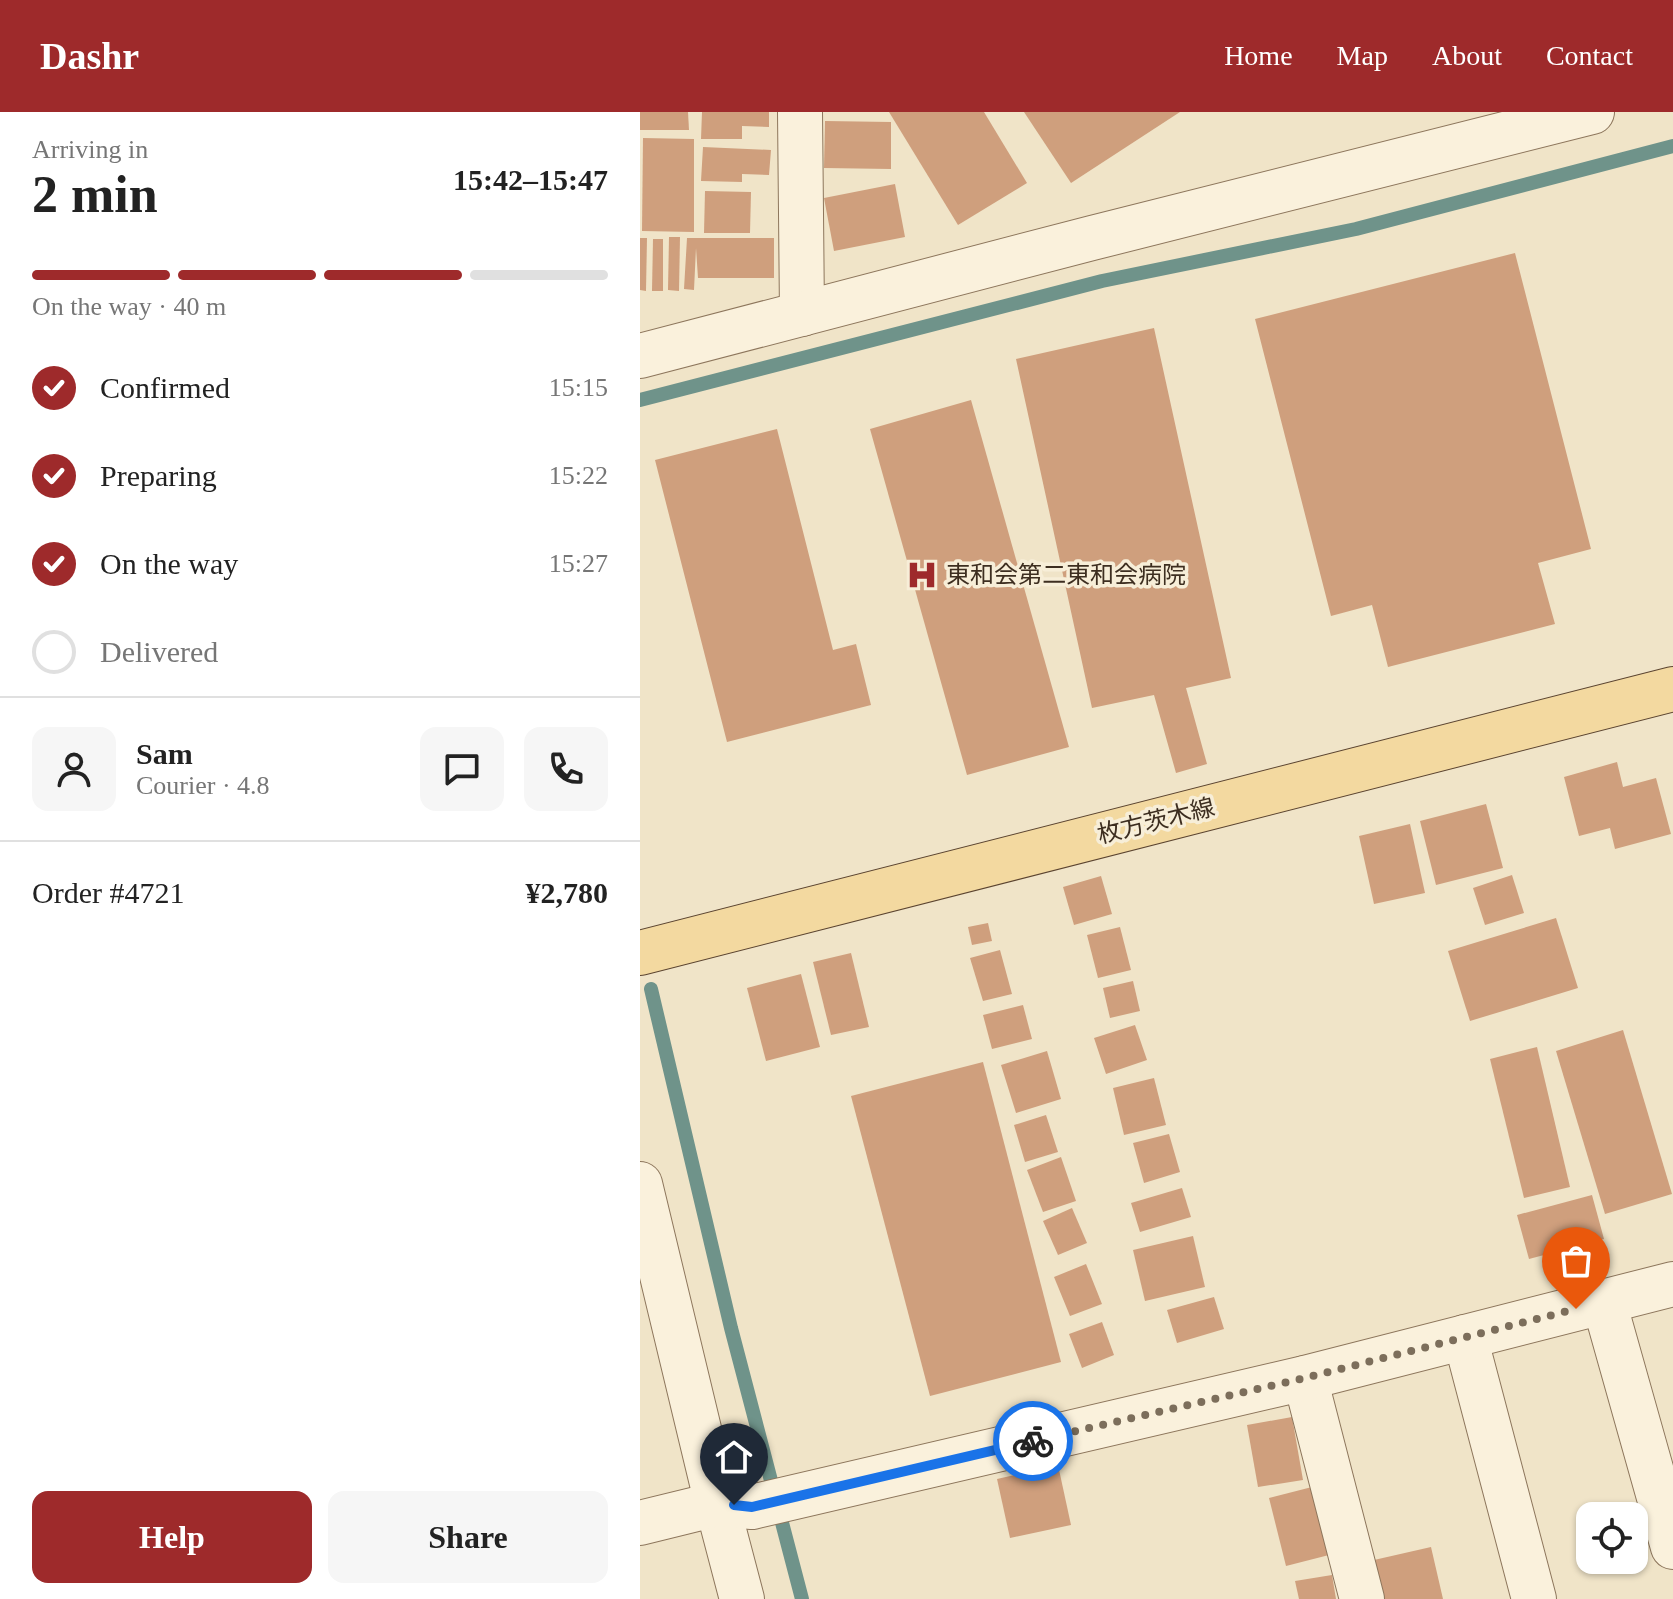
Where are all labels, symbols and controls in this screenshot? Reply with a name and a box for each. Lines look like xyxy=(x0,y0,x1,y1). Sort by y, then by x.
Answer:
text: Dashr xyxy=(40,35,139,77)
text: Home xyxy=(1224,40,1293,71)
text: Map xyxy=(1337,40,1388,71)
text: About xyxy=(1432,40,1502,71)
text: Contact xyxy=(1546,40,1633,71)
text: Arriving in xyxy=(32,135,148,164)
text: 15:42–15:47 xyxy=(453,163,608,196)
text: 2 min xyxy=(32,166,158,223)
text: On the way · 40 m xyxy=(32,292,226,321)
icon: check xyxy=(32,366,76,410)
text: Confirmed xyxy=(100,371,230,404)
text: 15:15 xyxy=(549,373,608,402)
icon: check xyxy=(32,454,76,498)
text: Preparing xyxy=(100,459,217,492)
text: 15:22 xyxy=(549,461,608,490)
icon: check xyxy=(32,542,76,586)
text: On the way xyxy=(100,547,238,580)
text: 15:27 xyxy=(549,549,608,578)
hospital icon: 東和会第二東和会病院 xyxy=(905,558,939,592)
place label: 東和会第二東和会病院 xyxy=(946,562,1186,588)
text: Delivered xyxy=(100,635,218,668)
button: person xyxy=(32,727,116,811)
button: chat xyxy=(420,727,504,811)
button: phone xyxy=(524,727,608,811)
text: Sam xyxy=(136,737,193,770)
text: Courier · 4.8 xyxy=(136,771,270,800)
street label: 枚方茨木線 xyxy=(1095,794,1217,848)
text: Order #4721 xyxy=(32,876,184,909)
text: ¥2,780 xyxy=(526,876,608,909)
pin xyxy=(1542,1227,1610,1309)
icon: bag xyxy=(1554,1239,1598,1283)
courier xyxy=(993,1401,1073,1481)
icon: bike xyxy=(1011,1419,1055,1463)
pin xyxy=(700,1423,768,1505)
icon: home xyxy=(712,1435,756,1479)
button: Help xyxy=(32,1491,312,1583)
button: Share xyxy=(328,1491,608,1583)
map controls xyxy=(1576,1502,1648,1574)
button: locate xyxy=(1576,1502,1648,1574)

